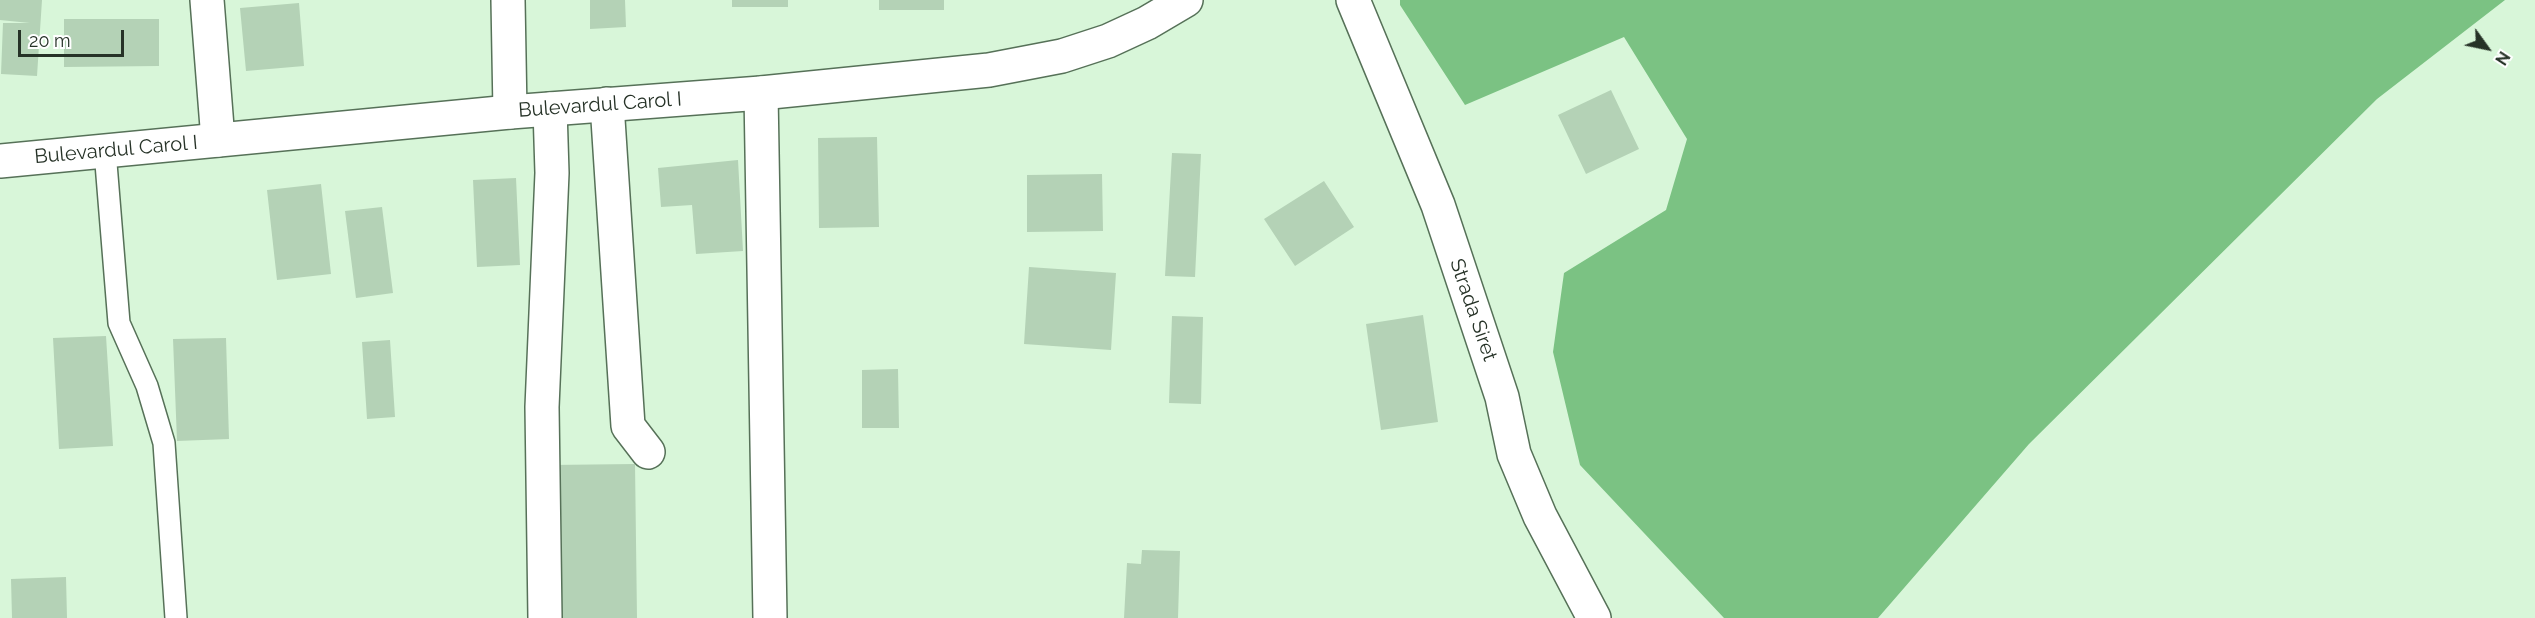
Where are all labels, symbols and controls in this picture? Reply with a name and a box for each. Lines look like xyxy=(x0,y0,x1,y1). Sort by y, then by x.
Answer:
scale bar xyxy=(21,18,128,56)
north arrow xyxy=(2457,18,2517,78)
text: 20 m xyxy=(29,30,71,51)
text: N xyxy=(2491,48,2514,68)
street label: Bulevardul Carol I xyxy=(518,87,682,123)
street label: Bulevardul Carol I xyxy=(33,131,199,169)
street label: Strada Siret xyxy=(1444,256,1502,364)

